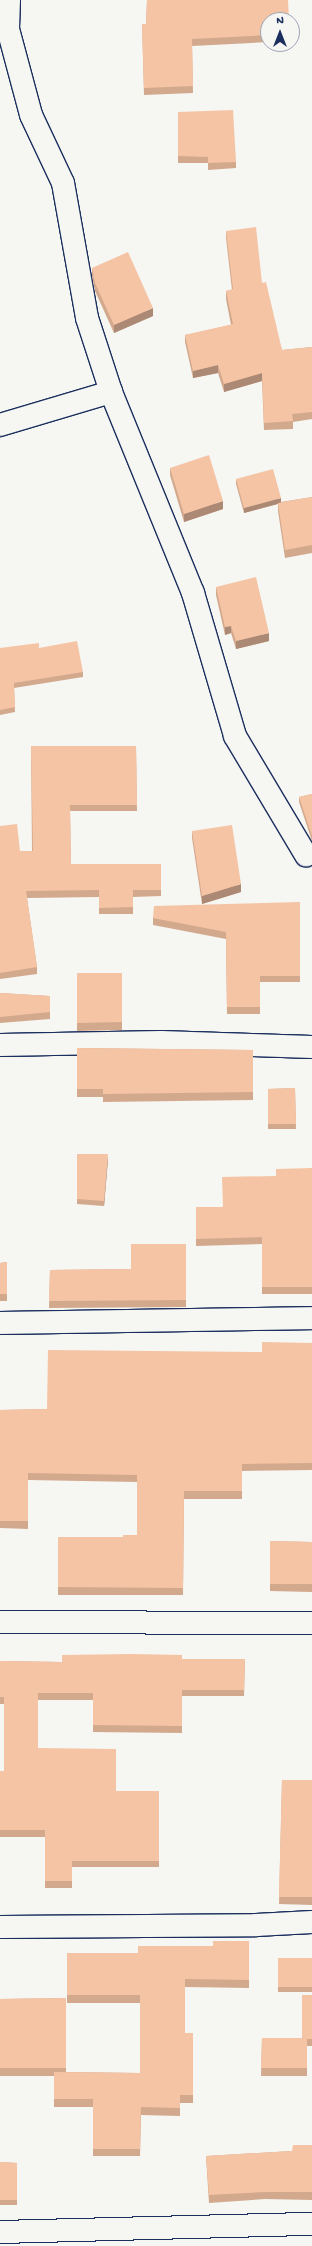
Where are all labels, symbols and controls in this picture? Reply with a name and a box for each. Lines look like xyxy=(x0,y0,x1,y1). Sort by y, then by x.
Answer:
north arrow xyxy=(260,12,300,52)
text: N xyxy=(276,15,284,27)

